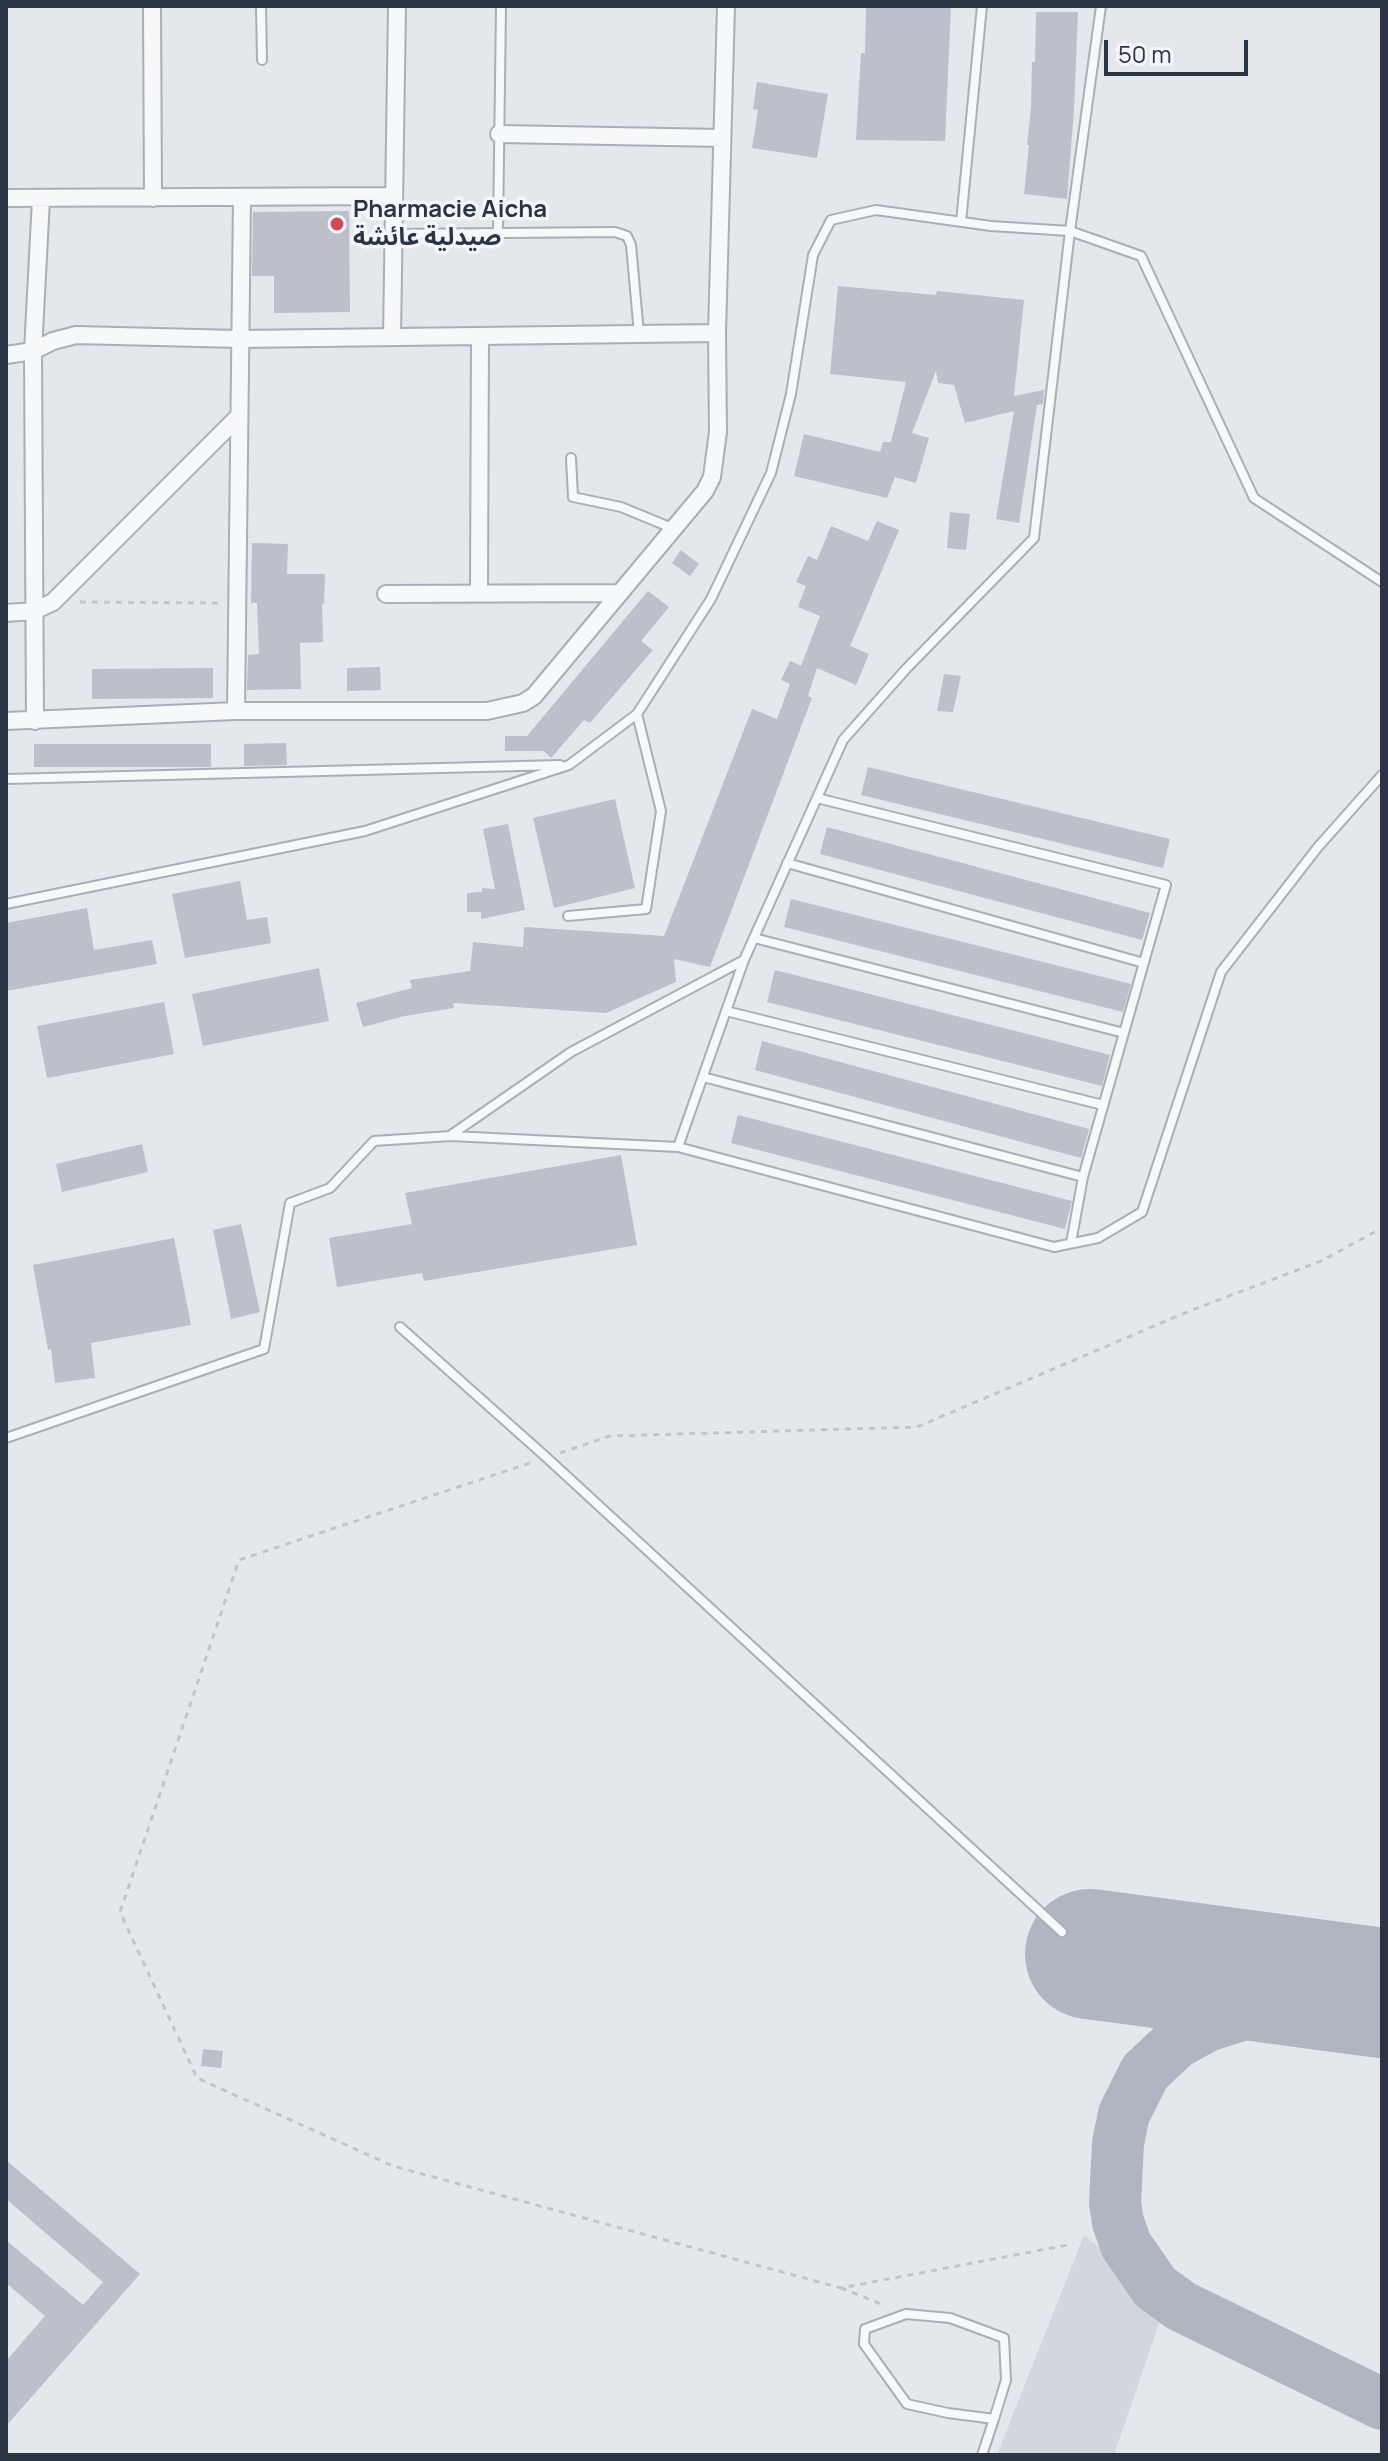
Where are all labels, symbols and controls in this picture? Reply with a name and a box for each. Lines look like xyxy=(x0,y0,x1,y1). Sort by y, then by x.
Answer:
scale bar xyxy=(1108,24,1252,74)
text: 50 m xyxy=(1118,37,1172,70)
place label: Pharmacie Aicha صيدلية عائشة xyxy=(353,196,547,252)
marker: Pharmacie Aicha صيدلية عائشة xyxy=(328,215,346,233)

